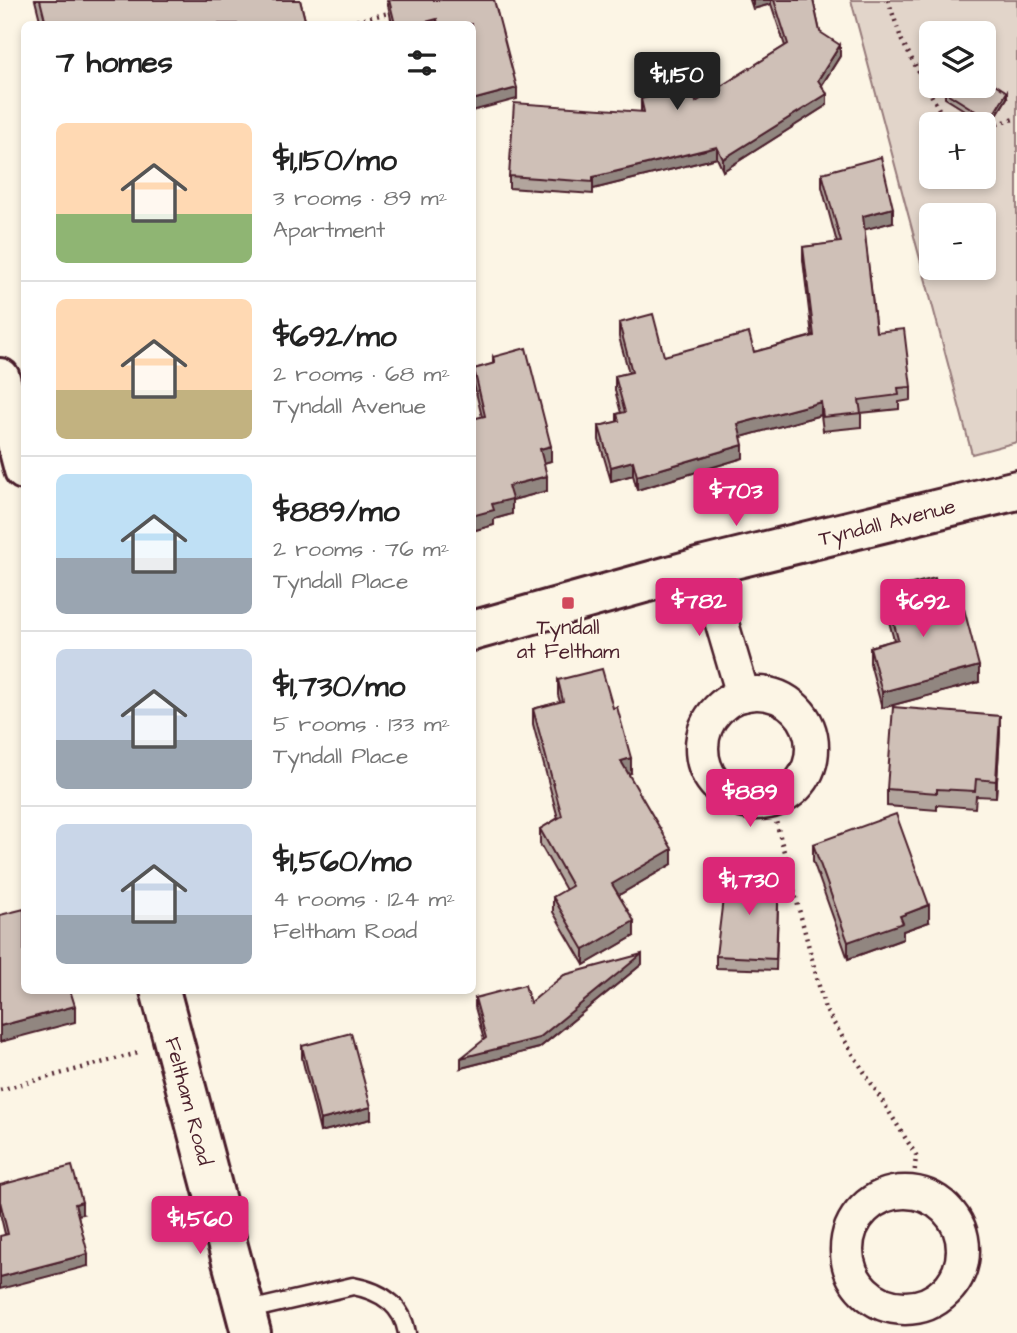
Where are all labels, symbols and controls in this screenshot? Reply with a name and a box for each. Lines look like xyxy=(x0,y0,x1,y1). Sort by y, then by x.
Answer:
map controls xyxy=(919,21,996,280)
button: layers xyxy=(919,21,996,98)
text: 7 homes xyxy=(56,42,173,84)
icon: filters xyxy=(403,44,441,82)
pin: $1,150 xyxy=(620,52,734,112)
text: $1,150 xyxy=(650,59,704,91)
button: + xyxy=(919,112,996,189)
text: $1,150/mo xyxy=(273,140,397,182)
icon: home xyxy=(112,151,196,235)
text: 3 rooms · 89 m² xyxy=(273,182,447,214)
button: − xyxy=(919,203,996,280)
text: Apartment xyxy=(273,214,385,246)
text: $692/mo xyxy=(273,316,397,358)
icon: home xyxy=(112,327,196,411)
text: 2 rooms · 68 m² xyxy=(273,358,450,390)
text: Tyndall Avenue xyxy=(273,390,426,422)
pin: $703 xyxy=(695,468,777,528)
text: $703 xyxy=(709,475,763,507)
text: $889/mo xyxy=(273,491,400,533)
street label: Tyndall Avenue xyxy=(816,492,959,555)
icon: home xyxy=(112,502,196,586)
text: 2 rooms · 76 m² xyxy=(273,533,449,565)
text: Tyndall Place xyxy=(273,565,408,597)
pin: $782 xyxy=(658,578,740,638)
pin: $692 xyxy=(882,580,964,639)
text: $782 xyxy=(671,585,727,617)
text: $692 xyxy=(896,586,950,618)
marker: Tyndall at Feltham xyxy=(560,595,576,611)
place label: Tyndall at Feltham xyxy=(517,613,620,666)
text: $1,730/mo xyxy=(273,666,405,708)
icon: home xyxy=(112,677,196,761)
text: 5 rooms · 133 m² xyxy=(273,708,450,740)
text: Tyndall Place xyxy=(273,740,408,772)
pin: $889 xyxy=(709,770,791,829)
text: $889 xyxy=(722,776,778,808)
text: $1,560/mo xyxy=(273,841,412,883)
icon: home xyxy=(112,852,196,936)
pin: $1,730 xyxy=(692,858,806,917)
text: $1,730 xyxy=(719,864,779,896)
text: 4 rooms · 124 m² xyxy=(273,883,455,915)
text: Feltham Road xyxy=(273,915,417,947)
street label: Feltham Road xyxy=(157,1034,220,1169)
pin: $1,560 xyxy=(143,1196,257,1256)
text: $1,560 xyxy=(167,1203,233,1235)

